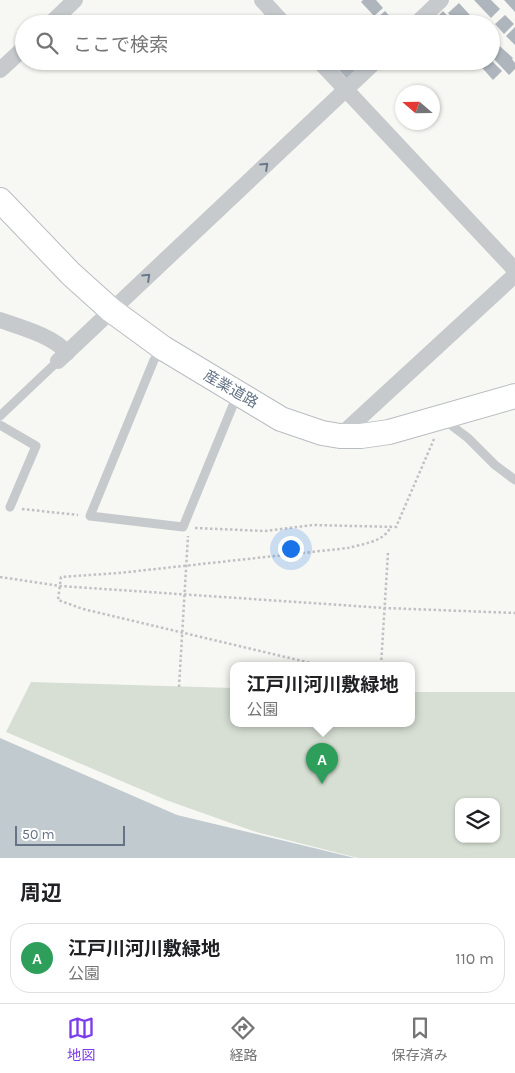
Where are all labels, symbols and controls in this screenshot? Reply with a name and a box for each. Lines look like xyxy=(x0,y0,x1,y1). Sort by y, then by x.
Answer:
search box xyxy=(15,15,500,70)
icon: search xyxy=(33,29,61,57)
text: ここで検索 xyxy=(73,34,168,56)
north arrow xyxy=(395,85,440,130)
one-way arrow xyxy=(260,163,269,172)
one-way arrow xyxy=(141,274,150,283)
street label: 産業道路 xyxy=(201,366,261,412)
your location xyxy=(278,536,304,562)
popup xyxy=(230,662,415,727)
text: 江戸川河川敷緑地 xyxy=(246,674,399,696)
text: 公園 xyxy=(246,700,279,719)
pin: A xyxy=(306,743,338,784)
map controls xyxy=(455,798,500,843)
button: layers xyxy=(455,798,500,843)
scale bar xyxy=(15,823,125,846)
text: 50 m xyxy=(22,826,55,843)
text: 周辺 xyxy=(20,881,62,905)
text: 江戸川河川敷緑地 xyxy=(68,938,220,960)
text: A xyxy=(32,949,42,968)
text: 110 m xyxy=(455,949,494,968)
text: 公園 xyxy=(68,964,100,983)
tab: 地図 xyxy=(67,1014,95,1064)
tab: 経路 xyxy=(229,1014,257,1064)
tab: 保存済み xyxy=(392,1014,448,1064)

